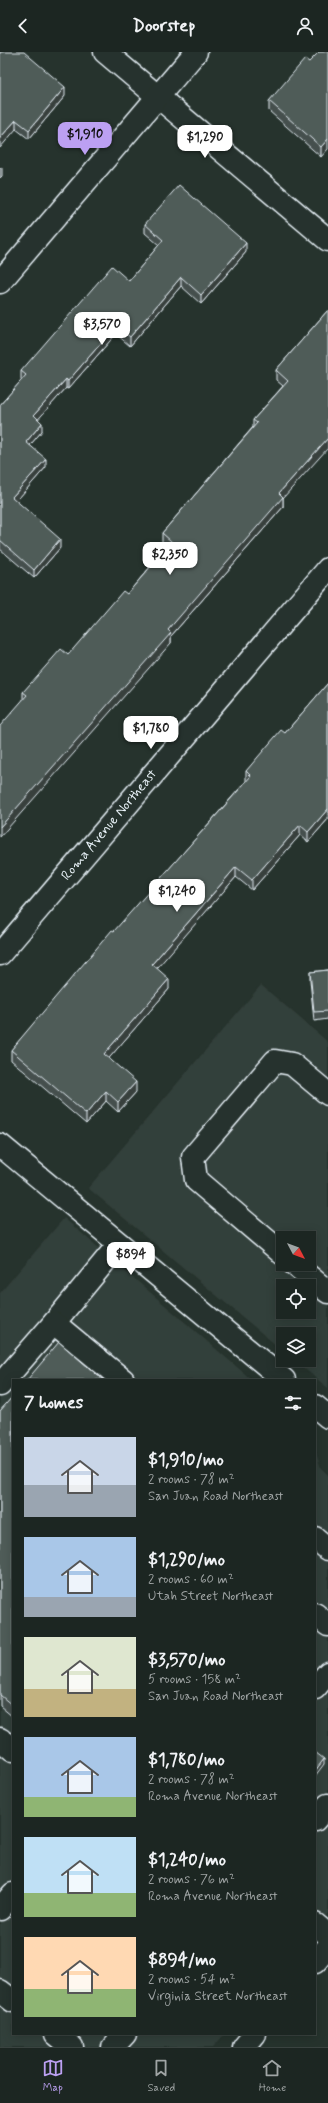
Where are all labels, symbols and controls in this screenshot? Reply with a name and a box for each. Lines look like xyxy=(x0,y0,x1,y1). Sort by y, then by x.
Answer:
text: Doorstep xyxy=(133,14,195,38)
icon: back xyxy=(12,15,34,37)
icon: person xyxy=(294,15,316,37)
pin: $1,910 xyxy=(52,122,118,156)
pin: $1,290 xyxy=(172,125,238,159)
text: $1,910 xyxy=(67,126,103,143)
text: $1,290 xyxy=(186,129,224,146)
pin: $3,570 xyxy=(69,312,135,346)
text: $3,570 xyxy=(83,316,121,333)
pin: $2,350 xyxy=(137,542,203,576)
text: $2,350 xyxy=(152,546,188,563)
pin: $1,780 xyxy=(118,716,184,750)
text: $1,780 xyxy=(132,720,170,737)
street label: Roma Avenue Northeast xyxy=(57,766,161,884)
pin: $1,240 xyxy=(144,879,210,913)
text: $1,240 xyxy=(158,883,196,900)
north arrow xyxy=(276,1231,316,1271)
map controls xyxy=(276,1231,316,1367)
pin: $894 xyxy=(107,1242,155,1276)
text: $894 xyxy=(116,1246,146,1263)
button: locate xyxy=(276,1279,316,1319)
button: layers xyxy=(276,1327,316,1367)
text: 7 homes xyxy=(24,1392,83,1414)
icon: filters xyxy=(282,1392,304,1414)
text: $1,910/mo xyxy=(148,1449,224,1471)
icon: home xyxy=(56,1453,104,1501)
text: 2 rooms · 78 m² xyxy=(148,1471,235,1488)
text: San Juan Road Northeast xyxy=(148,1488,283,1505)
text: $1,290/mo xyxy=(148,1549,225,1571)
icon: home xyxy=(56,1553,104,1601)
text: 2 rooms · 60 m² xyxy=(148,1571,234,1588)
text: Utah Street Northeast xyxy=(148,1588,273,1605)
text: $3,570/mo xyxy=(148,1649,226,1671)
icon: home xyxy=(56,1653,104,1701)
text: 5 rooms · 158 m² xyxy=(148,1671,241,1688)
text: San Juan Road Northeast xyxy=(148,1688,283,1705)
text: $1,780/mo xyxy=(148,1749,225,1771)
icon: home xyxy=(56,1753,104,1801)
text: 2 rooms · 78 m² xyxy=(148,1771,235,1788)
text: Roma Avenue Northeast xyxy=(148,1788,277,1805)
text: $1,240/mo xyxy=(148,1849,226,1871)
icon: home xyxy=(56,1853,104,1901)
text: 2 rooms · 76 m² xyxy=(148,1871,235,1888)
text: Roma Avenue Northeast xyxy=(148,1888,277,1905)
text: $894/mo xyxy=(148,1949,216,1971)
icon: home xyxy=(56,1953,104,2001)
text: 2 rooms · 54 m² xyxy=(148,1971,235,1988)
text: Virginia Street Northeast xyxy=(148,1988,288,2005)
tab: Map xyxy=(42,2057,64,2095)
tab: Saved xyxy=(147,2057,175,2095)
tab: Home xyxy=(259,2057,286,2095)

